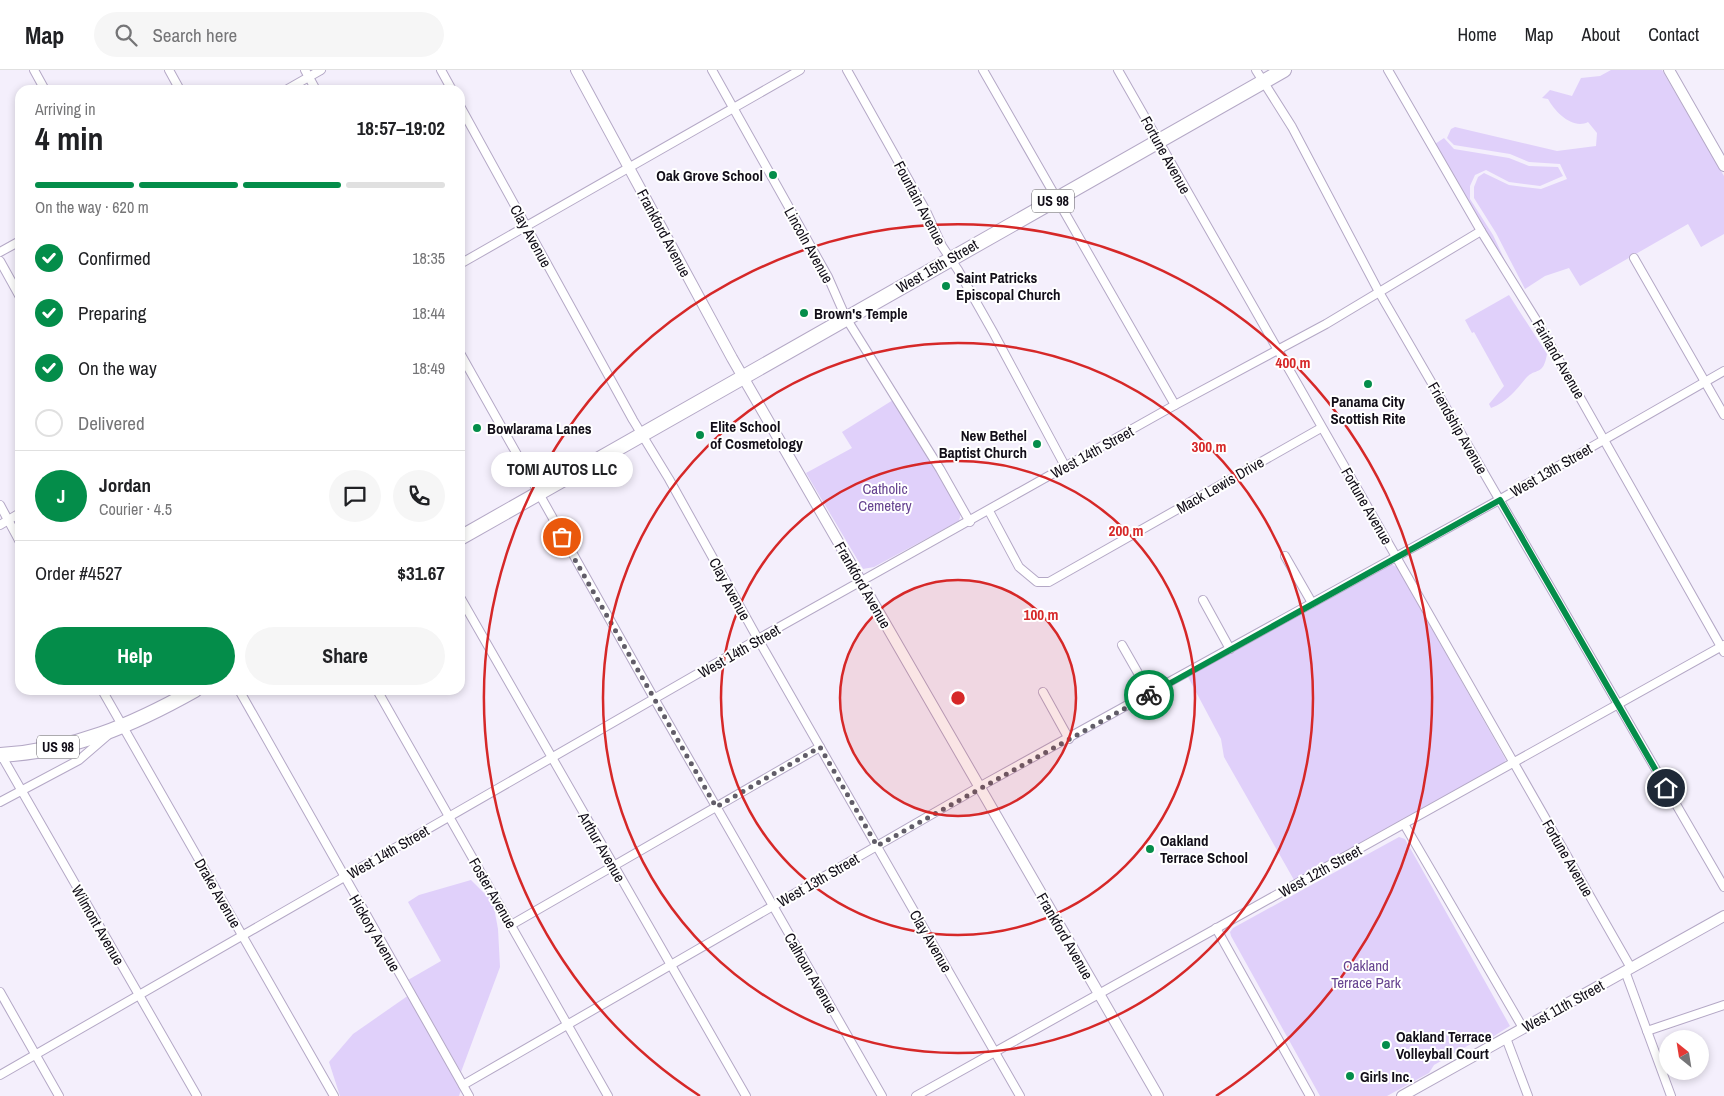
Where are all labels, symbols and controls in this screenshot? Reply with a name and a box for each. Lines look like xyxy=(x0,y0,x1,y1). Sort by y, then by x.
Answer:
search box xyxy=(94,12,444,57)
text: Map xyxy=(25,19,64,51)
icon: search xyxy=(112,21,140,49)
text: Search here xyxy=(152,22,237,48)
text: Home xyxy=(1457,22,1497,47)
text: Map xyxy=(1525,22,1554,47)
text: About xyxy=(1582,22,1620,47)
text: Contact xyxy=(1648,22,1699,47)
text: Arriving in xyxy=(35,98,96,120)
street label: Fortune Avenue xyxy=(1136,112,1196,198)
text: 18:57–19:02 xyxy=(357,115,445,141)
text: 4 min xyxy=(35,117,104,160)
street label: Fountain Avenue xyxy=(889,157,951,249)
place label: Oak Grove School xyxy=(656,165,763,186)
marker: Oak Grove School xyxy=(767,169,779,181)
street label: Frankford Avenue xyxy=(632,185,696,281)
road number: US 98 xyxy=(1032,190,1074,212)
text: On the way · 620 m xyxy=(35,196,149,218)
street label: Clay Avenue xyxy=(505,201,557,271)
street label: Lincoln Avenue xyxy=(779,203,839,287)
street label: West 15th Street xyxy=(892,234,982,298)
icon: check xyxy=(35,244,63,272)
text: Confirmed xyxy=(78,245,151,271)
text: 18:35 xyxy=(412,247,445,269)
place label: Saint Patricks Episcopal Church xyxy=(956,267,1061,305)
marker: Saint Patricks Episcopal Church xyxy=(940,280,952,292)
icon: check xyxy=(35,299,63,327)
text: Preparing xyxy=(78,300,146,326)
text: 18:44 xyxy=(412,302,445,324)
place label: Brown's Temple xyxy=(814,303,908,324)
marker: Brown's Temple xyxy=(798,307,810,319)
street label: Fairland Avenue xyxy=(1528,315,1590,403)
text: 400 m xyxy=(1276,352,1310,373)
icon: check xyxy=(35,354,63,382)
text: On the way xyxy=(78,355,157,381)
text: 18:49 xyxy=(412,357,445,379)
marker: Panama City Scottish Rite xyxy=(1362,378,1374,390)
street label: Friendship Avenue xyxy=(1423,378,1493,478)
place label: Panama City Scottish Rite xyxy=(1330,391,1406,429)
text: Delivered xyxy=(78,410,145,436)
place label: Elite School of Cosmetology xyxy=(710,416,803,454)
place label: Bowlarama Lanes xyxy=(487,418,592,439)
street label: West 14th Street xyxy=(1047,420,1138,483)
marker: Bowlarama Lanes xyxy=(471,422,483,434)
place label: New Bethel Baptist Church xyxy=(939,425,1027,463)
marker: Elite School of Cosmetology xyxy=(694,429,706,441)
text: 300 m xyxy=(1192,436,1226,457)
marker: New Bethel Baptist Church xyxy=(1031,438,1043,450)
street label: West 13th Street xyxy=(1506,438,1596,502)
street label: Mack Lewis Drive xyxy=(1172,451,1268,519)
callout: TOMI AUTOS LLC xyxy=(491,452,633,487)
text: TOMI AUTOS LLC xyxy=(507,458,617,480)
street label: Fortune Avenue xyxy=(1336,463,1398,549)
button: chat xyxy=(329,470,381,522)
button: phone xyxy=(393,470,445,522)
text: Jordan xyxy=(99,472,151,498)
park label: Catholic Cemetery xyxy=(858,478,913,516)
text: J xyxy=(57,483,65,509)
text: Courier · 4.5 xyxy=(99,498,172,520)
pin xyxy=(541,516,583,558)
text: 200 m xyxy=(1109,520,1143,541)
icon: bag xyxy=(548,523,576,551)
street label: Frankford Avenue xyxy=(830,538,896,632)
street label: Clay Avenue xyxy=(704,554,756,624)
text: Order #4527 xyxy=(35,560,122,586)
text: $31.67 xyxy=(397,560,445,586)
text: 100 m xyxy=(1024,604,1058,625)
street label: West 14th Street xyxy=(694,619,784,683)
button: Help xyxy=(35,627,235,685)
button: Share xyxy=(245,627,445,685)
courier xyxy=(1124,670,1174,720)
icon: bike xyxy=(1135,681,1163,709)
centre of rings xyxy=(949,689,967,707)
road number: US 98 xyxy=(37,736,79,759)
pin xyxy=(1645,767,1687,809)
icon: home xyxy=(1652,774,1680,802)
street label: Arthur Avenue xyxy=(573,807,631,886)
street label: Fortune Avenue xyxy=(1537,815,1599,901)
street label: West 14th Street xyxy=(343,820,433,884)
place label: Oakland Terrace School xyxy=(1160,830,1248,868)
street label: West 12th Street xyxy=(1275,839,1366,902)
marker: Oakland Terrace School xyxy=(1144,843,1156,855)
street label: West 13th Street xyxy=(773,848,863,912)
street label: Drake Avenue xyxy=(190,854,246,932)
street label: Foster Avenue xyxy=(464,854,522,932)
street label: Wilmont Avenue xyxy=(67,881,130,969)
street label: Frankford Avenue xyxy=(1032,889,1098,983)
street label: Hickory Avenue xyxy=(344,891,406,976)
street label: Clay Avenue xyxy=(905,906,957,976)
street label: Calhoun Avenue xyxy=(779,929,843,1017)
park label: Oakland Terrace Park xyxy=(1331,955,1402,993)
street label: West 11th Street xyxy=(1518,975,1608,1037)
place label: Oakland Terrace Volleyball Court xyxy=(1396,1026,1492,1064)
north arrow xyxy=(1659,1030,1709,1080)
map controls xyxy=(1659,1030,1709,1080)
marker: Oakland Terrace Volleyball Court xyxy=(1380,1039,1392,1051)
place label: Girls Inc. xyxy=(1360,1066,1413,1087)
marker: Girls Inc. xyxy=(1344,1070,1356,1082)

